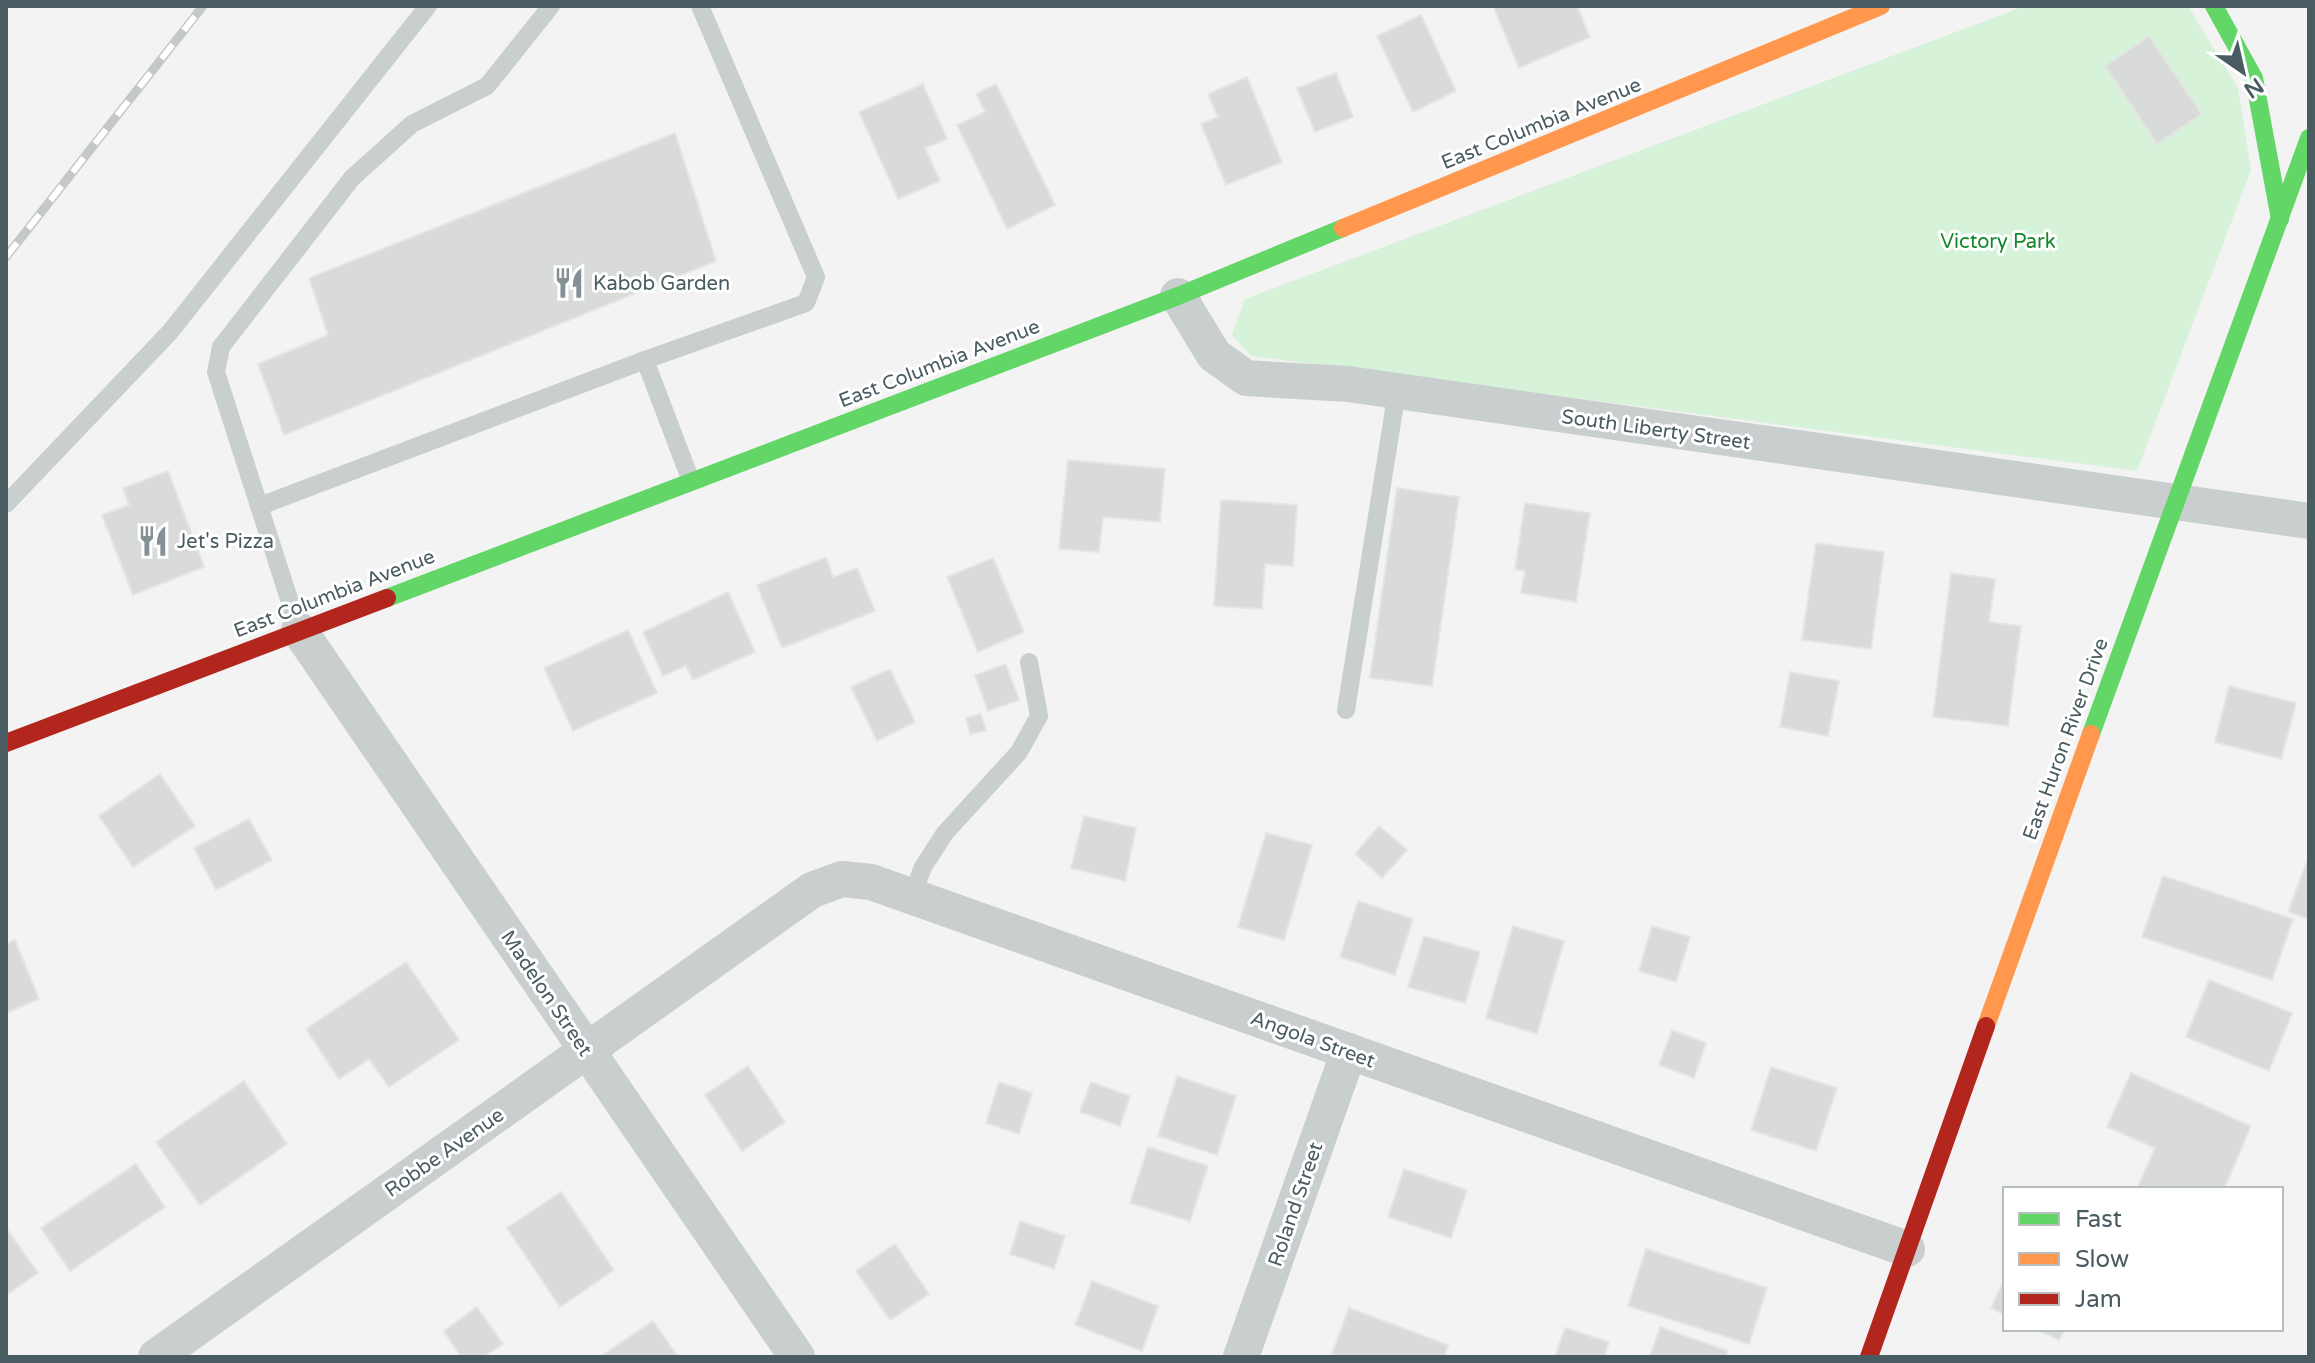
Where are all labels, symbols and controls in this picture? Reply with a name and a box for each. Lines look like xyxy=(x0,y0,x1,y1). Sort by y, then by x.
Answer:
north arrow xyxy=(2203,32,2283,112)
text: N xyxy=(2239,72,2268,103)
street label: East Columbia Avenue xyxy=(1438,73,1645,175)
park label: Victory Park xyxy=(1940,230,2056,254)
restaurant icon: Kabob Garden xyxy=(552,266,586,300)
place label: Kabob Garden xyxy=(593,272,730,296)
street label: East Columbia Avenue xyxy=(836,315,1043,413)
street label: South Liberty Street xyxy=(1560,405,1752,455)
restaurant icon: Jet's Pizza xyxy=(136,524,170,558)
place label: Jet's Pizza xyxy=(177,530,274,554)
street label: East Columbia Avenue xyxy=(231,545,438,643)
street label: East Huron River Drive xyxy=(2018,635,2114,844)
street label: Madelon Street xyxy=(495,926,597,1061)
street label: Angola Street xyxy=(1247,1006,1378,1074)
street label: Robbe Avenue xyxy=(380,1103,509,1203)
street label: Roland Street xyxy=(1263,1139,1329,1270)
legend xyxy=(2003,1187,2283,1331)
text: Fast xyxy=(2075,1205,2122,1234)
text: Slow xyxy=(2075,1245,2129,1274)
text: Jam xyxy=(2075,1285,2122,1314)

